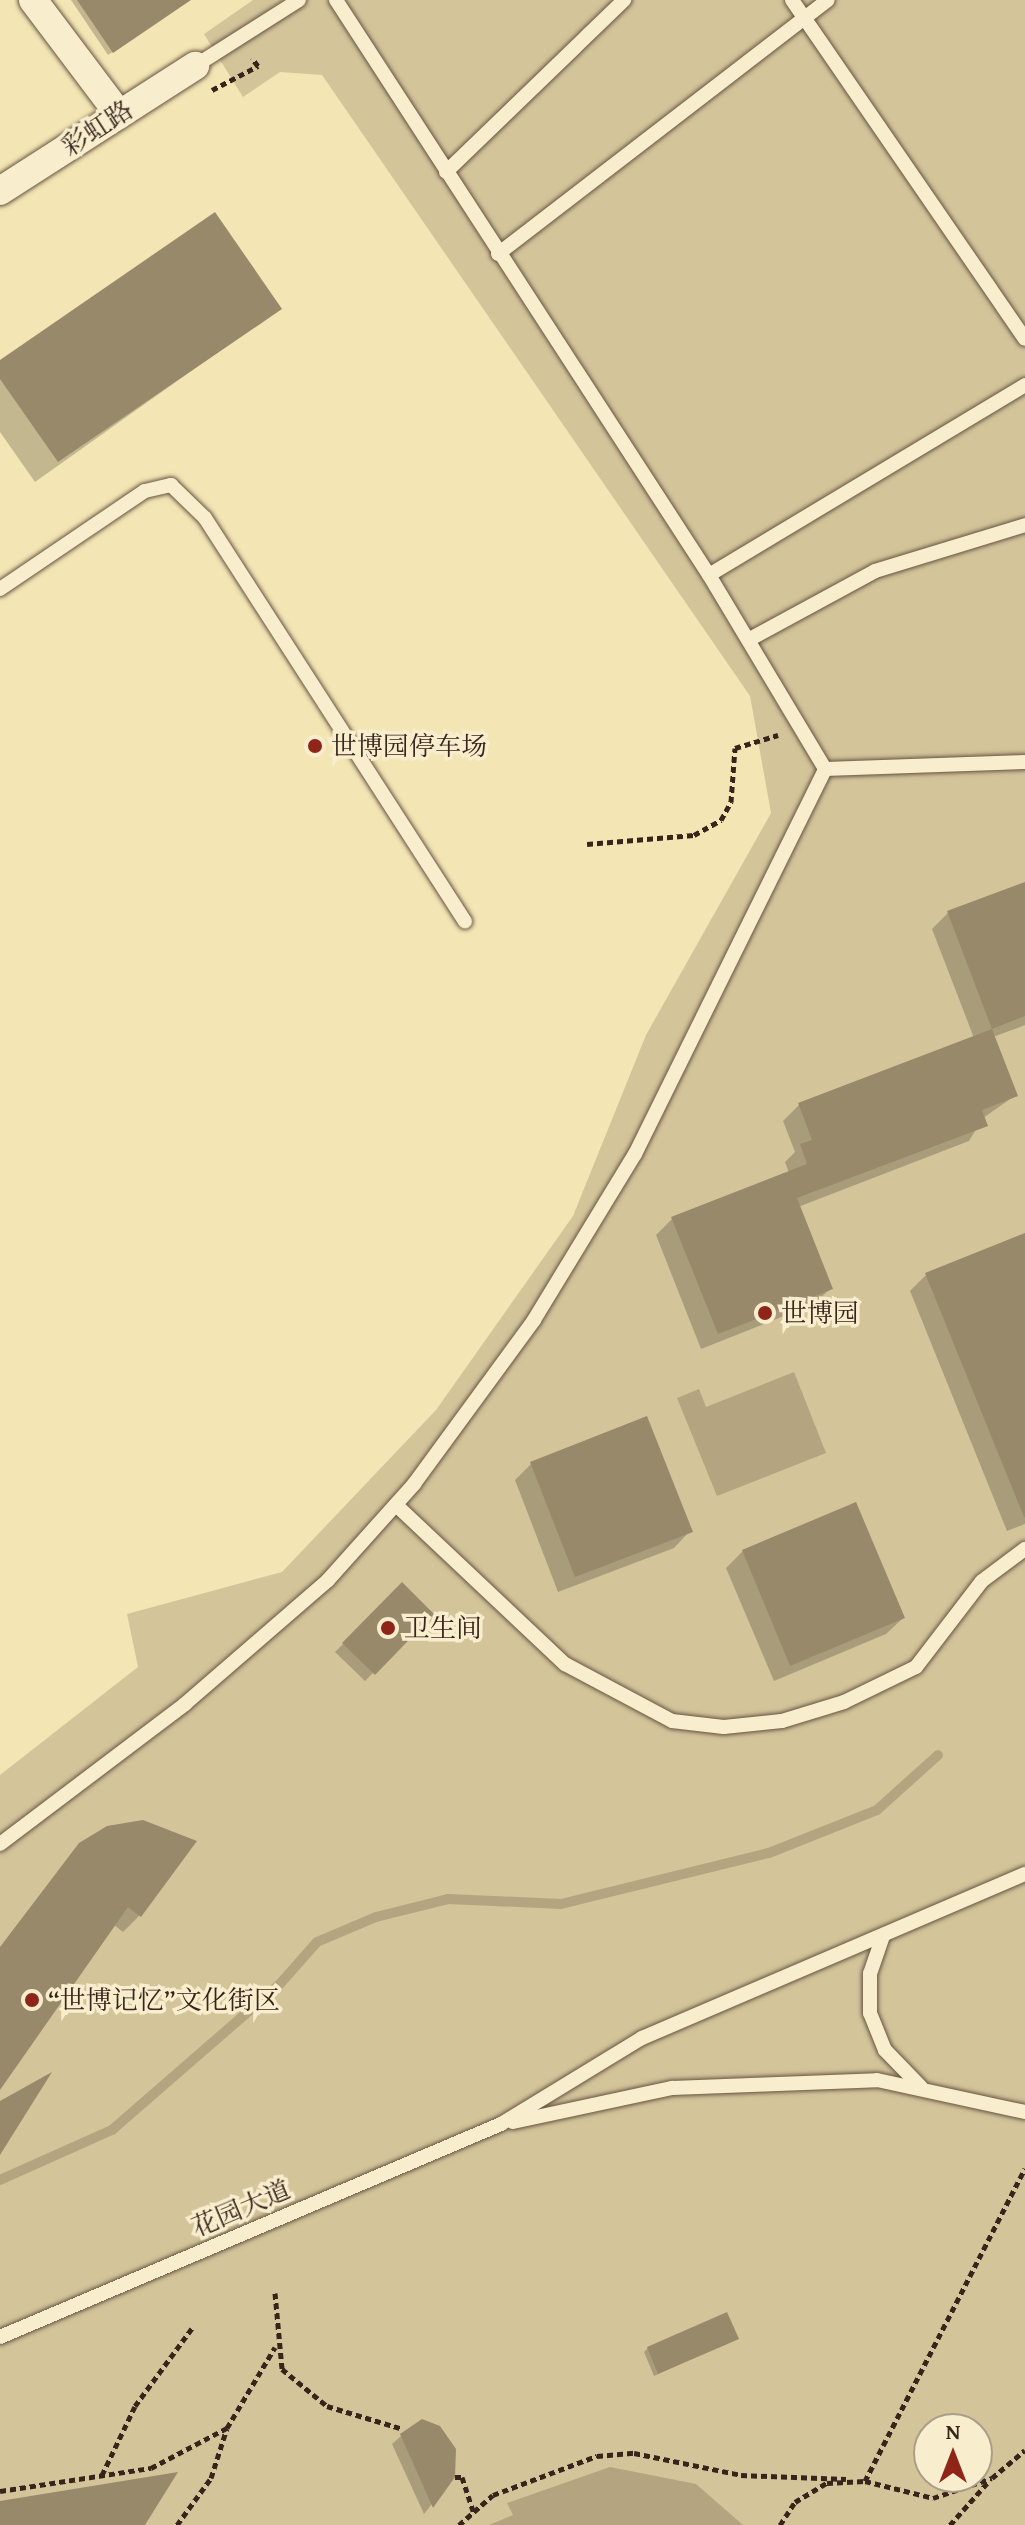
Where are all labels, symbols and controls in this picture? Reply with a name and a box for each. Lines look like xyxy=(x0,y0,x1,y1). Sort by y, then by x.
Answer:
street label: 彩虹路 xyxy=(56,94,138,162)
place label: 世博园停车场 xyxy=(331,730,487,762)
marker: 世博园停车场 xyxy=(306,737,324,755)
place label: 世博园 xyxy=(781,1297,859,1329)
marker: 世博园 xyxy=(756,1304,774,1322)
place label: 卫生间 xyxy=(404,1612,482,1644)
marker: 卫生间 xyxy=(379,1619,397,1637)
place label: “世博记忆”文化街区 xyxy=(48,1984,280,2016)
marker: “世博记忆”文化街区 xyxy=(23,1991,41,2009)
street label: 花园大道 xyxy=(187,2173,295,2243)
north arrow xyxy=(913,2413,993,2493)
text: N xyxy=(946,2415,960,2447)

